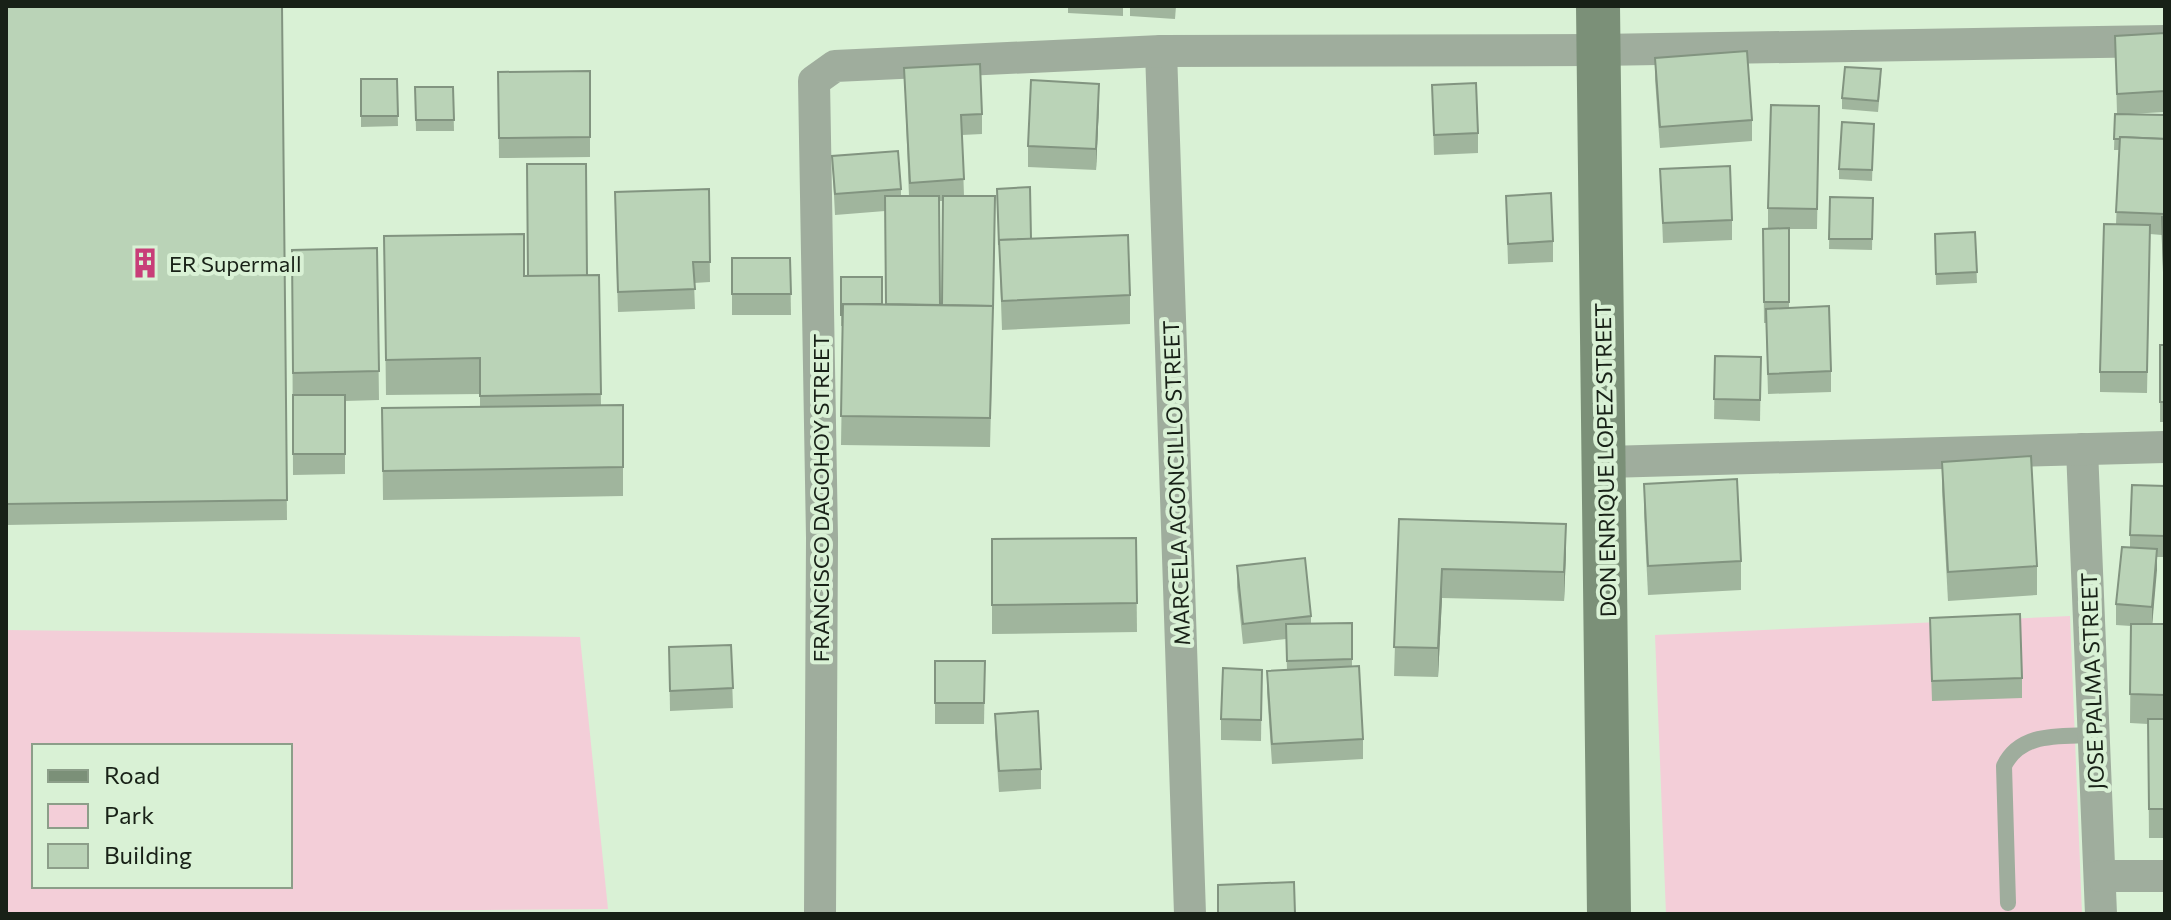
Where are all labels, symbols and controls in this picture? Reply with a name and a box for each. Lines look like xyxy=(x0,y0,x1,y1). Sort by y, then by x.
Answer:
building icon: ER Supermall xyxy=(128,246,162,280)
place label: ER Supermall xyxy=(169,250,301,277)
street label: DON ENRIQUE LOPEZ STREET xyxy=(1589,303,1621,617)
street label: MARCELA AGONCILLO STREET xyxy=(1157,320,1195,646)
street label: FRANCISCO DAGOHOY STREET xyxy=(807,334,834,662)
street label: JOSE PALMA STREET xyxy=(2075,572,2109,790)
legend xyxy=(32,744,292,888)
text: Road xyxy=(104,760,160,789)
text: Park xyxy=(104,800,154,829)
text: Building xyxy=(104,840,192,869)

